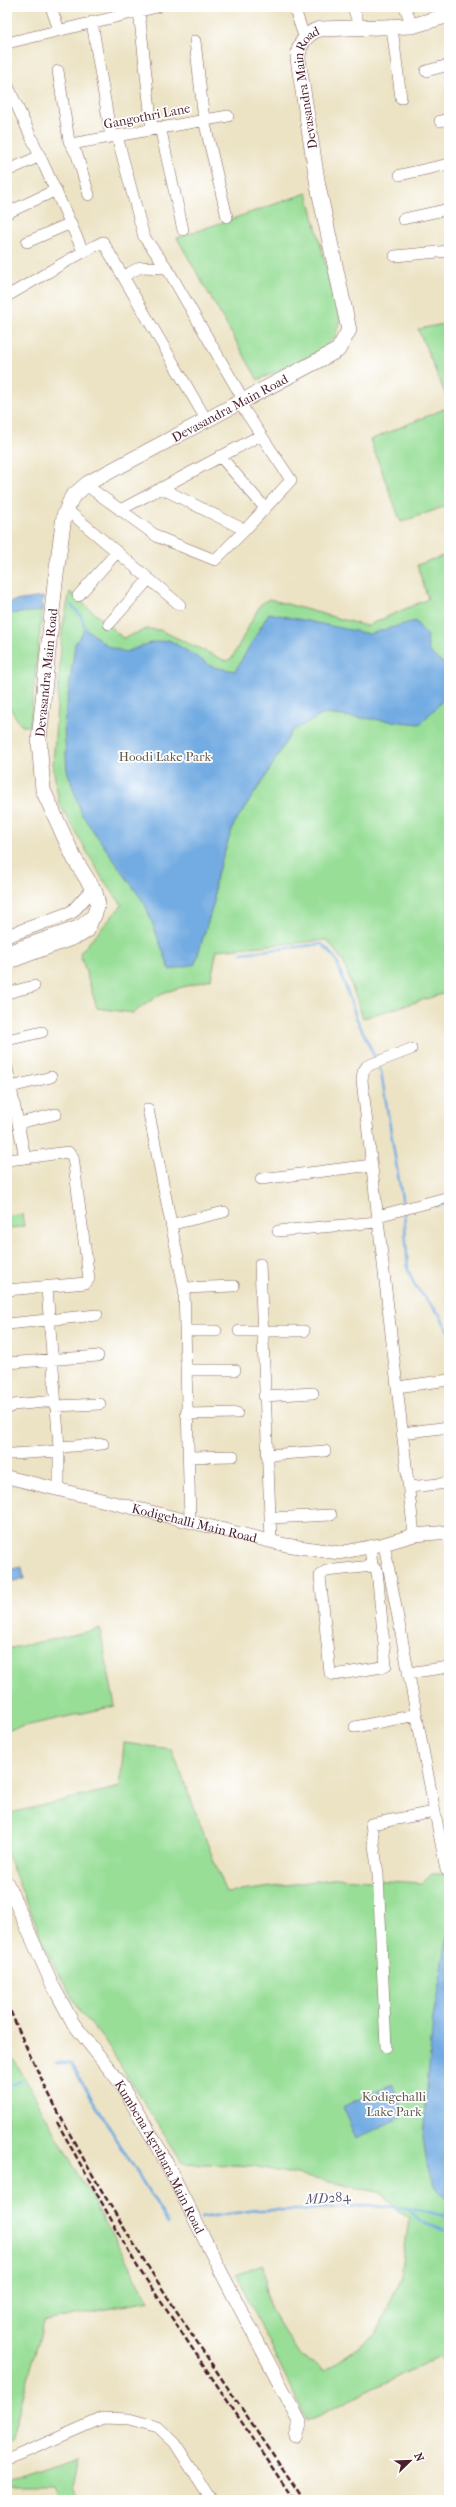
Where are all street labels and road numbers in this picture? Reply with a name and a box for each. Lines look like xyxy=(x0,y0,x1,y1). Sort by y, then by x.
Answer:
street label: Devasandra Main Road xyxy=(290,22,322,150)
street label: Gangothri Lane xyxy=(102,100,192,132)
street label: Devasandra Main Road xyxy=(169,370,291,445)
street label: Devasandra Main Road xyxy=(32,607,60,738)
street label: Kodigehalli Main Road xyxy=(130,1500,260,1545)
street label: Kumbena Agrahara Main Road xyxy=(112,2077,208,2237)

